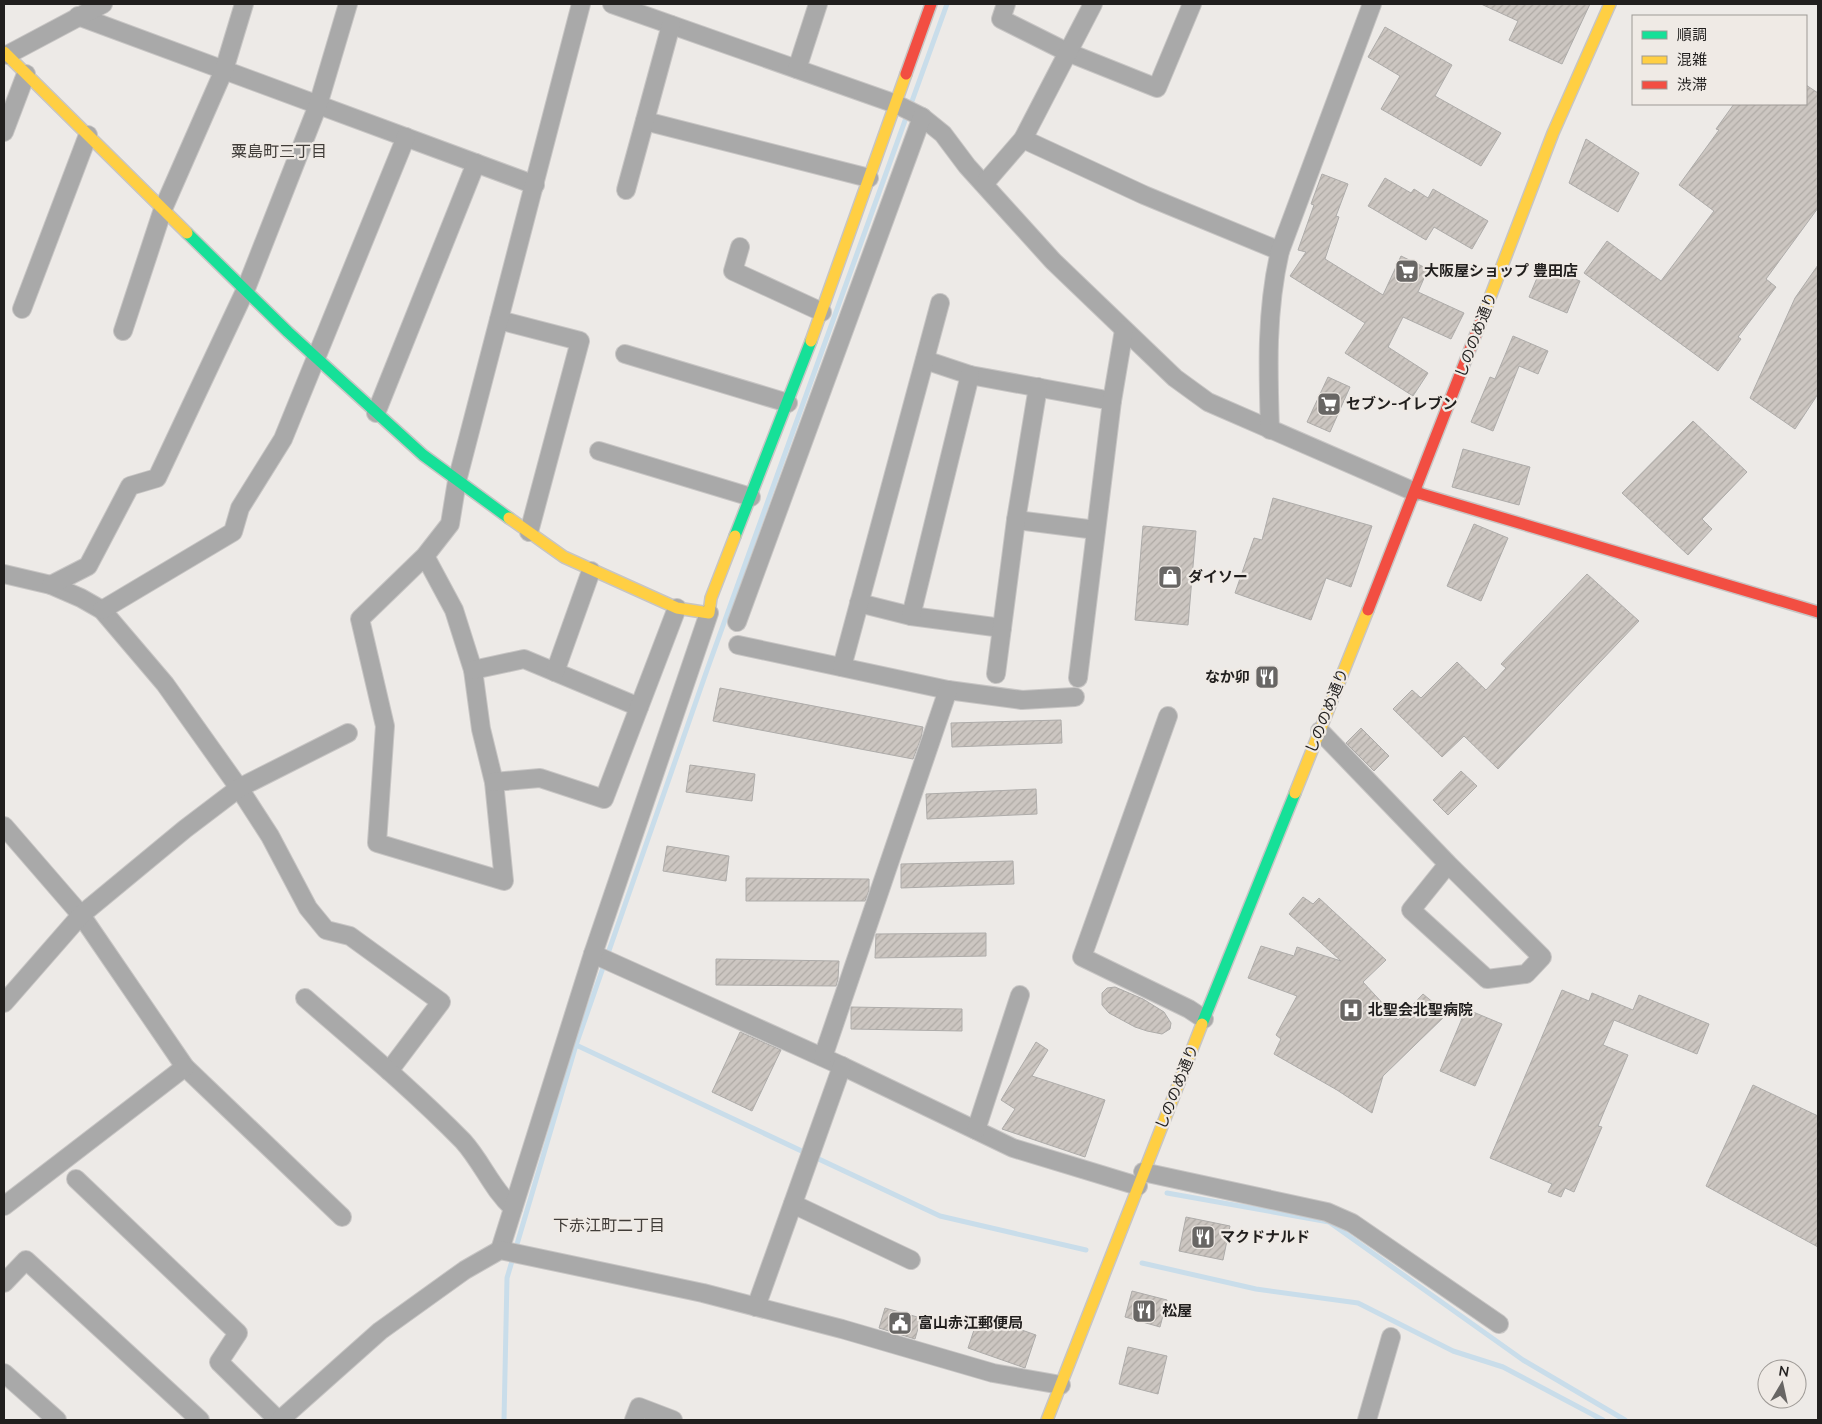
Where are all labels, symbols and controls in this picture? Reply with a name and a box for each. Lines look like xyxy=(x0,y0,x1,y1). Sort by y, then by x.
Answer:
legend xyxy=(1632,15,1807,105)
text: 順調 xyxy=(1677,25,1707,45)
text: 混雑 xyxy=(1677,50,1707,70)
text: 渋滞 xyxy=(1677,75,1707,95)
district label: 粟島町三丁目 xyxy=(231,141,327,163)
supermarket icon: 大阪屋ショップ 豊田店 xyxy=(1394,258,1420,284)
place label: 大阪屋ショップ 豊田店 xyxy=(1424,261,1578,281)
street label: しののめ通り xyxy=(1451,289,1501,381)
supermarket icon: セブン-イレブン xyxy=(1316,391,1342,417)
place label: セブン-イレブン xyxy=(1346,394,1458,414)
shop icon: ダイソー xyxy=(1157,564,1183,590)
place label: ダイソー xyxy=(1188,567,1248,587)
restaurant icon: なか卯 xyxy=(1254,664,1280,690)
street label: しののめ通り xyxy=(1301,666,1353,756)
place label: なか卯 xyxy=(1205,667,1250,687)
hospital icon: 北聖会北聖病院 xyxy=(1338,997,1364,1023)
place label: 北聖会北聖病院 xyxy=(1368,1000,1473,1020)
street label: しののめ通り xyxy=(1151,1042,1203,1132)
district label: 下赤江町二丁目 xyxy=(553,1215,665,1237)
restaurant icon: マクドナルド xyxy=(1190,1224,1216,1250)
place label: マクドナルド xyxy=(1220,1227,1310,1247)
restaurant icon: 松屋 xyxy=(1131,1298,1157,1324)
place label: 松屋 xyxy=(1162,1301,1192,1321)
public building icon: 富山赤江郵便局 xyxy=(887,1310,913,1336)
place label: 富山赤江郵便局 xyxy=(918,1313,1023,1333)
north arrow xyxy=(1757,1359,1807,1409)
text: N xyxy=(1777,1361,1791,1382)

